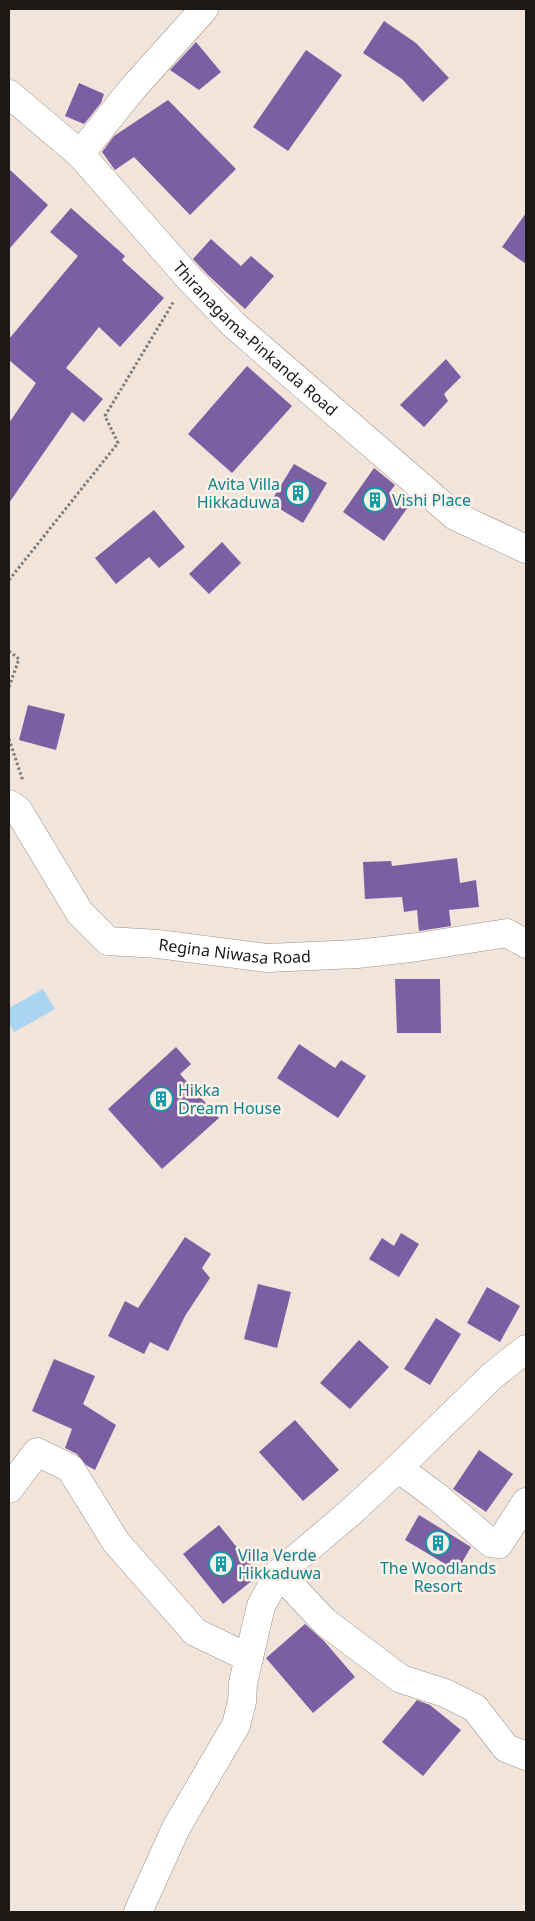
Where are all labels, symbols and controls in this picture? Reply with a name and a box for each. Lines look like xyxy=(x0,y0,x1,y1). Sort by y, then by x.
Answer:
street label: Thiranagama-Pinkanda Road xyxy=(168,257,342,421)
place label: Avita Villa Hikkaduwa xyxy=(197,473,280,513)
building icon: Avita Villa Hikkaduwa xyxy=(285,480,311,506)
building icon: Vishi Place xyxy=(362,487,388,513)
place label: Vishi Place xyxy=(392,489,471,511)
street label: Regina Niwasa Road xyxy=(157,933,311,969)
place label: Hikka Dream House xyxy=(178,1079,281,1119)
building icon: Hikka Dream House xyxy=(148,1086,174,1112)
building icon: The Woodlands Resort xyxy=(425,1530,451,1556)
place label: Villa Verde Hikkaduwa xyxy=(238,1544,321,1584)
building icon: Villa Verde Hikkaduwa xyxy=(208,1551,234,1577)
place label: The Woodlands Resort xyxy=(380,1557,496,1597)

